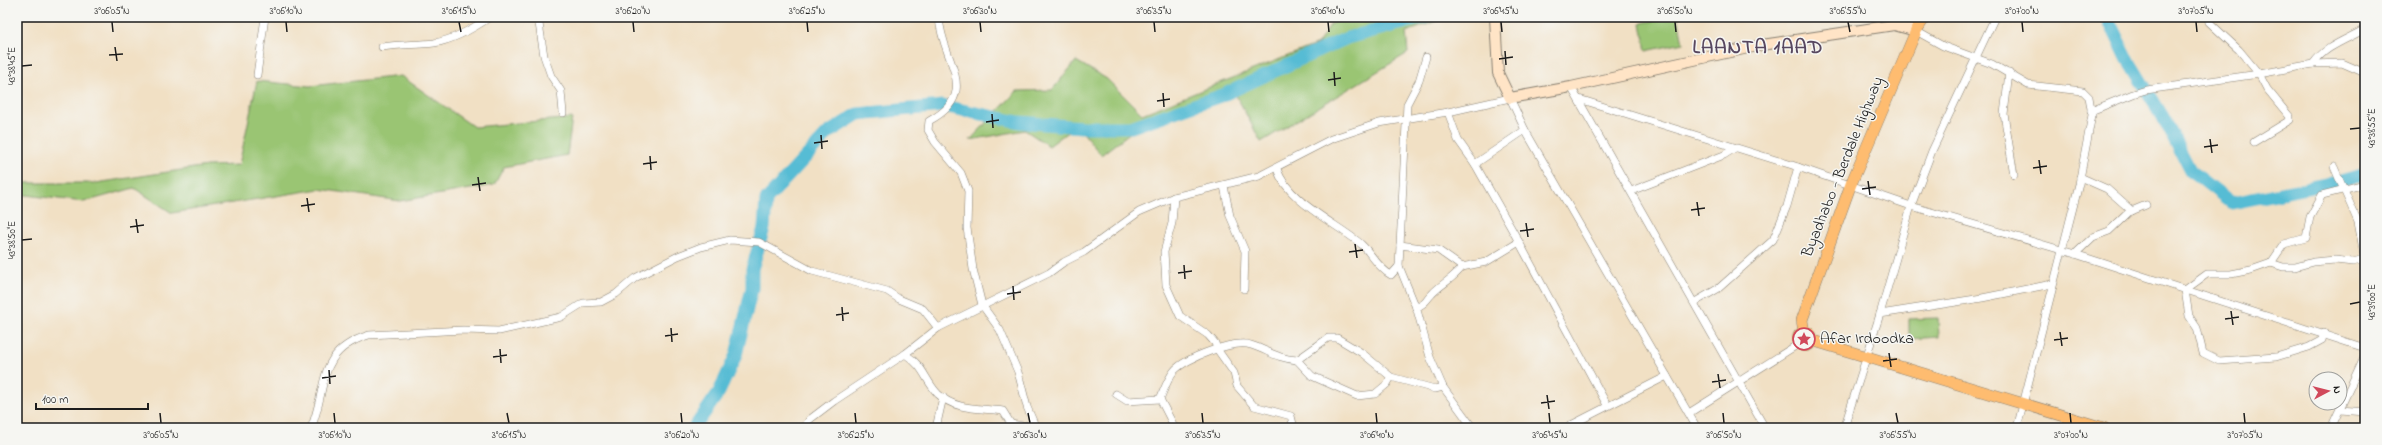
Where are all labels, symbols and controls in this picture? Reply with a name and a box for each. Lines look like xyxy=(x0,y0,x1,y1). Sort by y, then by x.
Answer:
text: 3°06'05"N xyxy=(94,4,130,19)
text: 3°06'10"N xyxy=(269,4,303,19)
text: 3°06'15"N xyxy=(442,4,477,19)
text: 3°06'20"N xyxy=(616,4,651,19)
text: 3°06'25"N xyxy=(789,4,825,19)
text: 3°06'30"N xyxy=(963,4,997,19)
text: 3°06'35"N xyxy=(1136,4,1172,19)
text: 3°06'40"N xyxy=(1311,4,1345,19)
text: 3°06'45"N xyxy=(1483,4,1519,19)
text: 3°06'50"N xyxy=(1657,4,1693,19)
text: 3°06'55"N xyxy=(1829,4,1867,19)
text: 3°07'00"N xyxy=(2005,4,2039,19)
text: 3°07'05"N xyxy=(2178,4,2214,19)
district label: LAANTA 1AAD xyxy=(1693,34,1824,63)
text: 43°38'45"E xyxy=(5,47,20,85)
street label: Byadhabo - Berdale Highway xyxy=(1795,73,1890,262)
text: 43°38'55"E xyxy=(2365,108,2380,148)
text: 43°38'50"E xyxy=(5,221,20,259)
text: 43°39'00"E xyxy=(2365,284,2380,320)
place icon: Afar Irdoodka xyxy=(1791,326,1817,352)
place label: Afar Irdoodka xyxy=(1820,327,1914,351)
north arrow xyxy=(2308,371,2348,411)
scale bar xyxy=(36,385,148,411)
text: N xyxy=(2329,385,2345,395)
text: 100 m xyxy=(42,391,69,409)
text: 3°06'05"N xyxy=(143,428,179,443)
text: 3°06'10"N xyxy=(318,428,352,443)
text: 3°06'15"N xyxy=(492,428,527,443)
text: 3°06'20"N xyxy=(665,428,700,443)
text: 3°06'25"N xyxy=(838,428,874,443)
text: 3°06'30"N xyxy=(1013,428,1047,443)
text: 3°06'35"N xyxy=(1185,428,1221,443)
text: 3°06'40"N xyxy=(1360,428,1394,443)
text: 3°06'45"N xyxy=(1532,428,1568,443)
text: 3°06'50"N xyxy=(1706,428,1742,443)
text: 3°06'55"N xyxy=(1879,428,1917,443)
text: 3°07'00"N xyxy=(2054,428,2088,443)
text: 3°07'05"N xyxy=(2227,428,2263,443)

